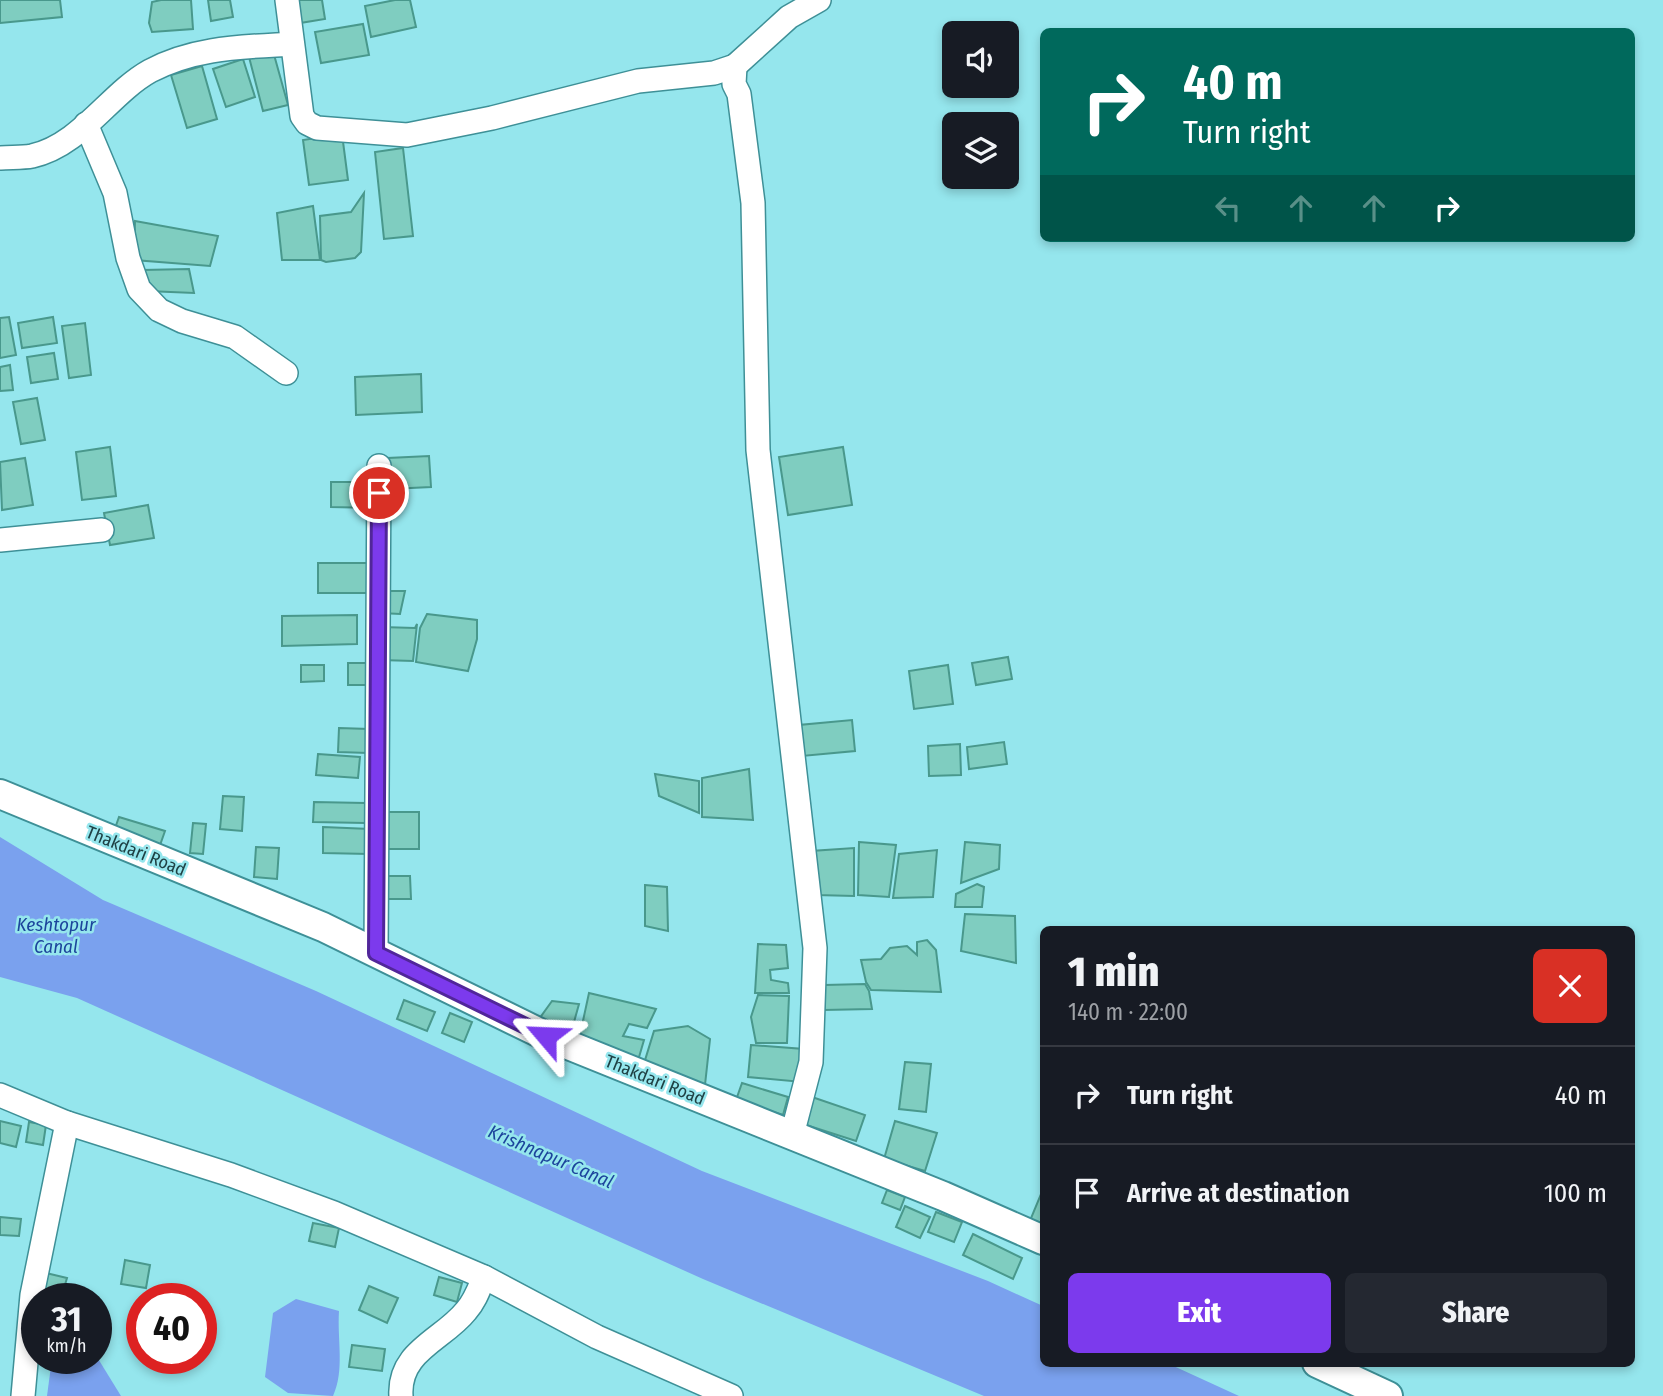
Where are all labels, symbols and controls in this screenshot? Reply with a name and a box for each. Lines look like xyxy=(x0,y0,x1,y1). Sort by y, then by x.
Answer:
map controls xyxy=(942,21,1019,189)
button: sound xyxy=(942,21,1019,98)
text: 40 m xyxy=(1183,53,1283,112)
icon: right xyxy=(1068,56,1159,147)
button: layers xyxy=(942,112,1019,189)
text: Turn right xyxy=(1183,113,1310,151)
icon: left xyxy=(1209,189,1247,227)
icon: ahead xyxy=(1282,189,1320,227)
icon: ahead xyxy=(1355,189,1393,227)
icon: right xyxy=(1428,189,1466,227)
pin xyxy=(349,463,409,523)
icon: arrive xyxy=(360,474,398,512)
street label: Thakdari Road xyxy=(83,821,189,881)
water label: Keshtopur Canal xyxy=(16,913,97,958)
text: 1 min xyxy=(1068,947,1159,997)
button: close xyxy=(1533,949,1607,1023)
text: 140 m · 22:00 xyxy=(1068,998,1188,1026)
position arrow xyxy=(509,999,583,1073)
street label: Thakdari Road xyxy=(602,1050,708,1110)
icon: right xyxy=(1068,1076,1106,1114)
text: Turn right xyxy=(1127,1080,1233,1111)
text: 40 m xyxy=(1555,1080,1607,1111)
water label: Krishnapur Canal xyxy=(485,1120,617,1193)
icon: arrive xyxy=(1068,1174,1106,1212)
text: Arrive at destination xyxy=(1127,1178,1350,1209)
text: 100 m xyxy=(1544,1178,1607,1209)
button: Exit xyxy=(1068,1273,1331,1353)
button: Share xyxy=(1345,1273,1607,1353)
speed limit sign: 40 xyxy=(126,1283,217,1374)
text: 31 xyxy=(51,1298,82,1340)
text: km/h xyxy=(46,1335,87,1357)

